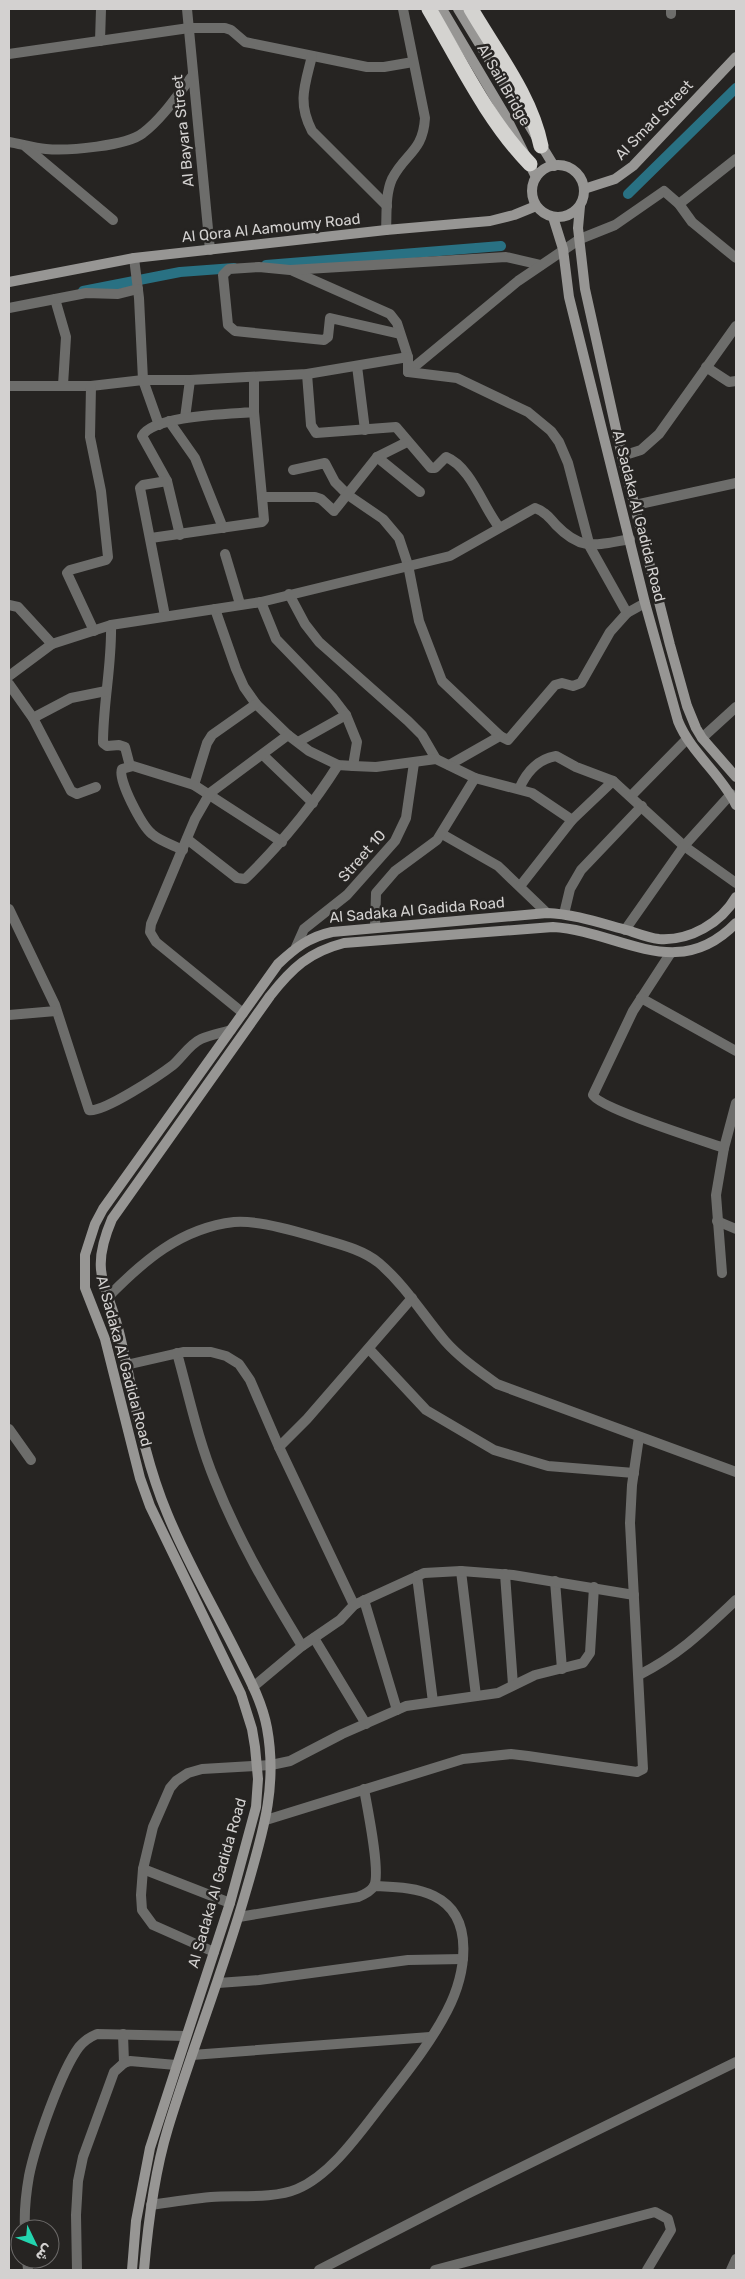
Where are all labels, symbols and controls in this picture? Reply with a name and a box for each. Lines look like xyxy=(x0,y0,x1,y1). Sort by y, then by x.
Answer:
street label: Al Sail Bridge xyxy=(473,41,535,129)
street label: Al Bayara Street xyxy=(168,74,198,188)
street label: Al Smad Street xyxy=(611,76,697,164)
street label: Al Qora Al Aamoumy Road xyxy=(181,210,361,246)
street label: Al Sadaka Al Gadida Road xyxy=(609,428,669,604)
street label: Street 10 xyxy=(335,826,389,886)
street label: Al Sadaka Al Gadida Road xyxy=(328,893,506,927)
street label: Al Sadaka Al Gadida Road xyxy=(93,1274,155,1448)
street label: Al Sadaka Al Gadida Road xyxy=(184,1796,250,1970)
north arrow xyxy=(10,2219,60,2269)
text: ش xyxy=(32,2240,56,2265)

